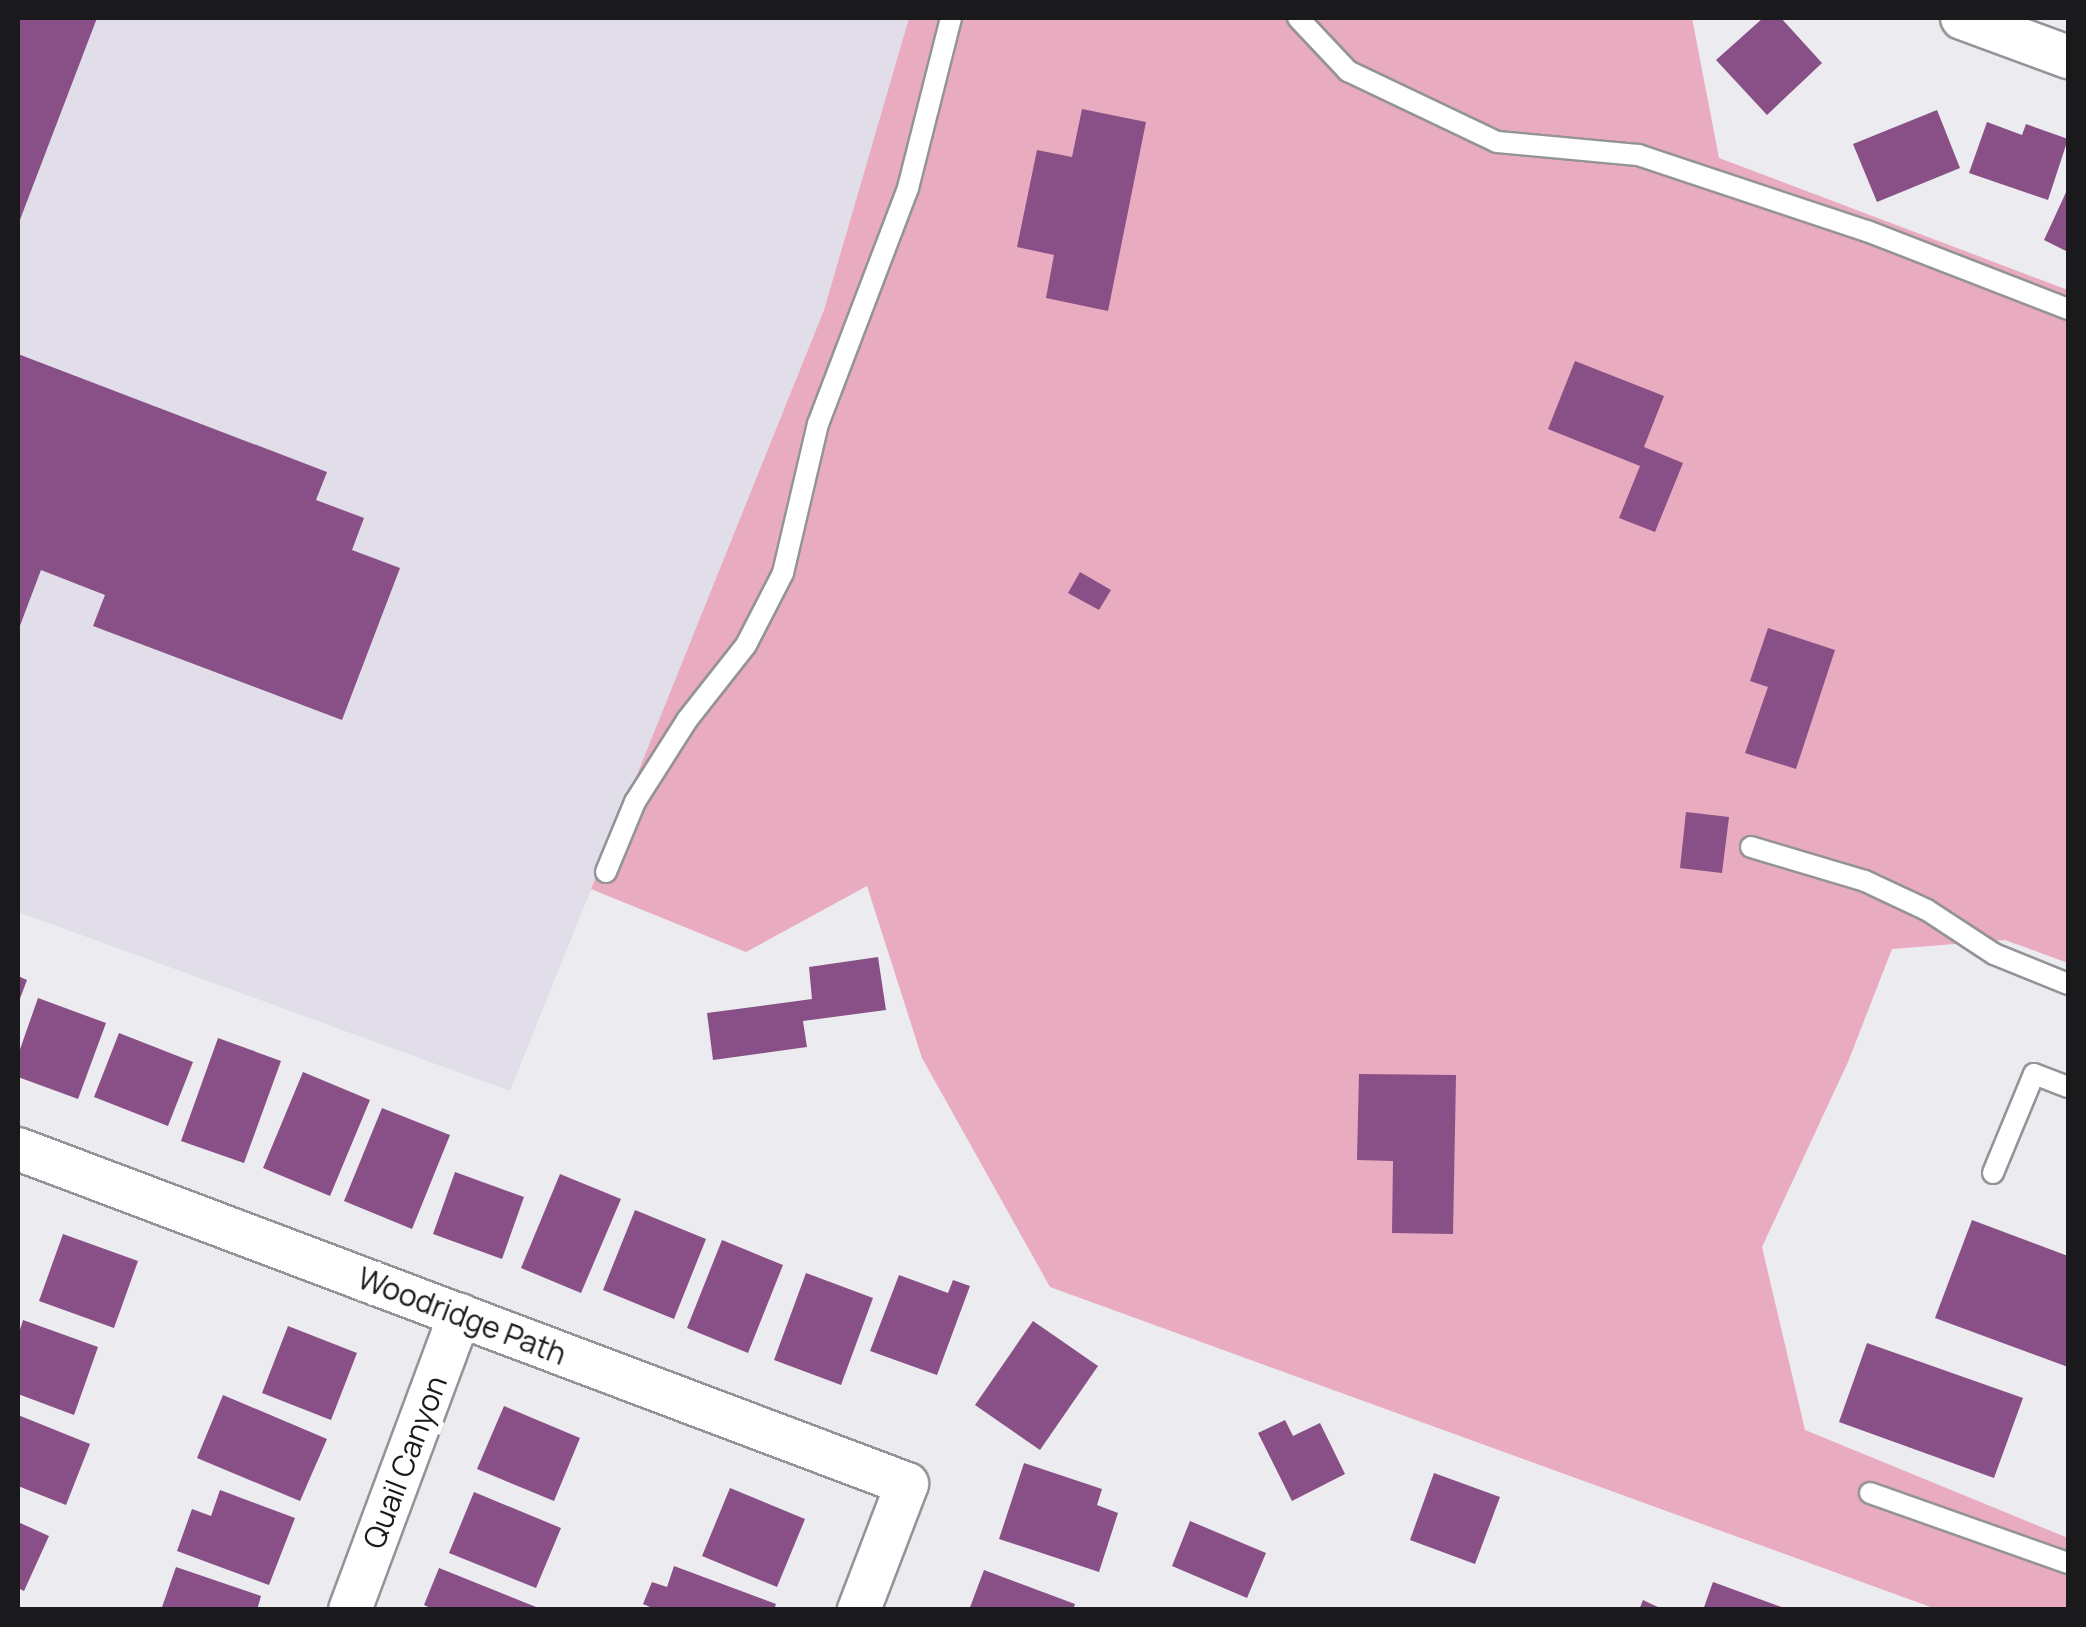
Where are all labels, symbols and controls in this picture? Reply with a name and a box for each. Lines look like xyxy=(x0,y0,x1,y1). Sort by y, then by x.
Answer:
street label: Woodridge Path xyxy=(353,1260,571,1372)
street label: Quail Canyon xyxy=(356,1370,454,1554)

